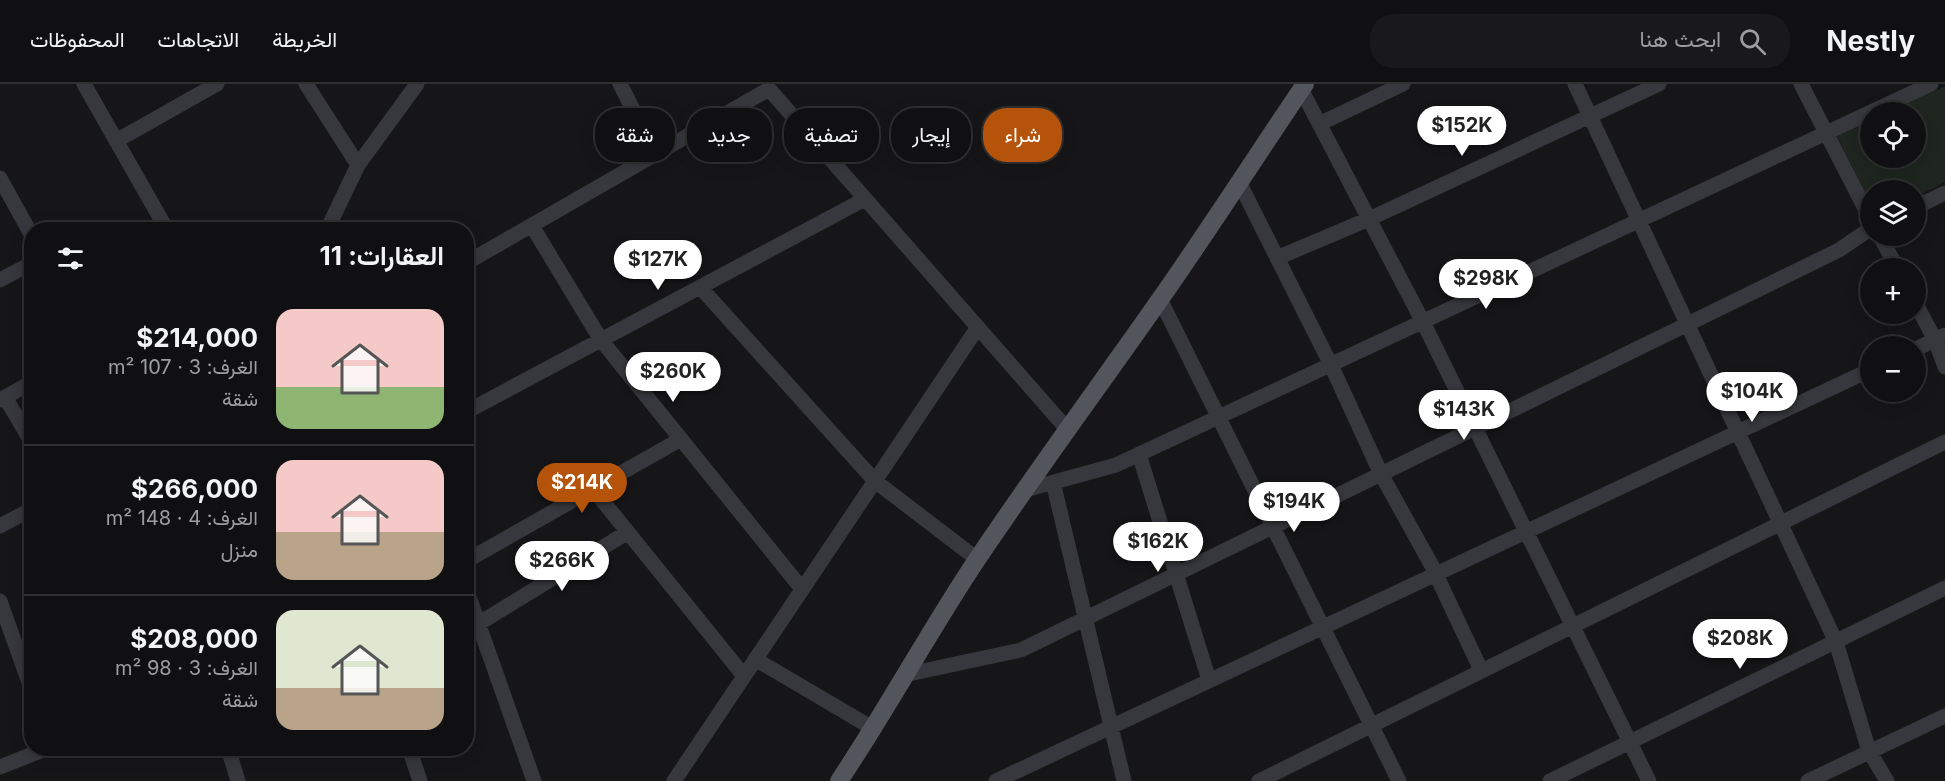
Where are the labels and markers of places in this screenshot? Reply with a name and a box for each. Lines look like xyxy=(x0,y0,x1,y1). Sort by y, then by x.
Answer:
pin: $152K xyxy=(1420,106,1504,157)
pin: $127K xyxy=(616,240,700,291)
pin: $298K xyxy=(1444,259,1528,310)
pin: $260K xyxy=(631,352,715,403)
pin: $104K xyxy=(1710,372,1794,423)
pin: $143K xyxy=(1422,390,1506,441)
pin: $214K xyxy=(540,463,624,514)
pin: $194K xyxy=(1252,482,1336,533)
pin: $162K xyxy=(1116,522,1200,573)
pin: $266K xyxy=(520,541,604,592)
pin: $208K xyxy=(1698,619,1782,670)

